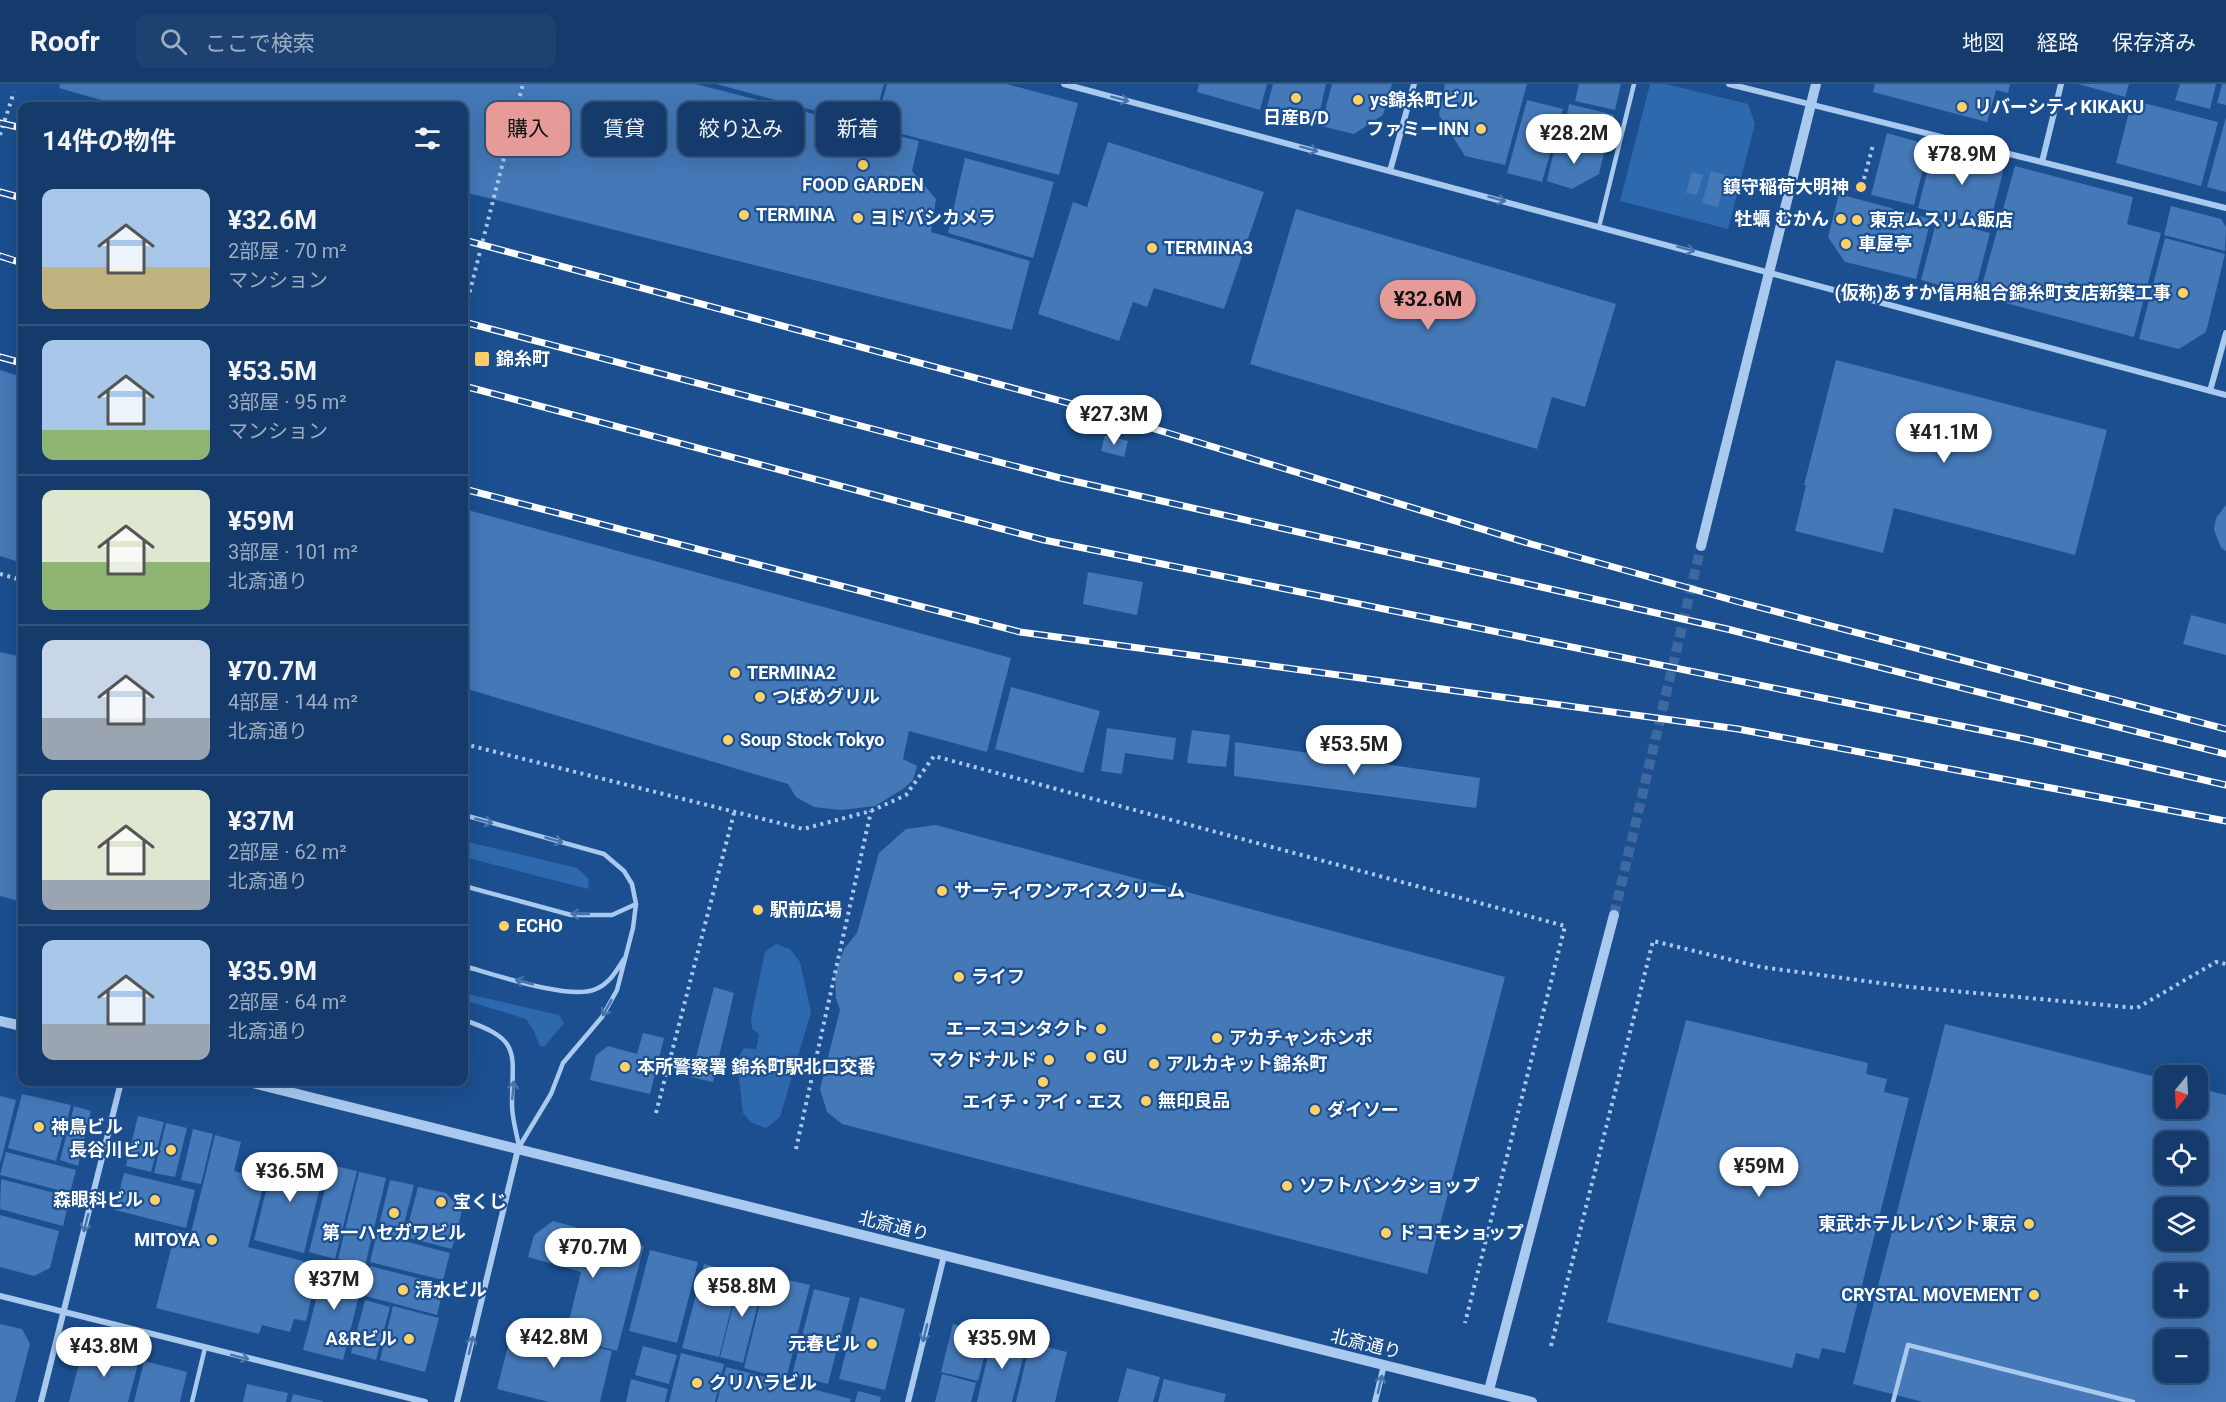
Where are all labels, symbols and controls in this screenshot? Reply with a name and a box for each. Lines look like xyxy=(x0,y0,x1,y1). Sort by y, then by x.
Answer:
search box xyxy=(136,14,556,68)
text: Roofr xyxy=(30,25,100,58)
icon: search xyxy=(157,25,190,58)
text: ここで検索 xyxy=(205,31,315,56)
text: 地図 xyxy=(1962,31,2004,55)
text: 経路 xyxy=(2037,31,2079,55)
text: 保存済み xyxy=(2112,31,2196,55)
place label: ys錦糸町ビル xyxy=(1370,89,1478,110)
marker: 日産B/D xyxy=(1289,91,1303,105)
marker: ys錦糸町ビル xyxy=(1351,93,1365,107)
one-way arrow xyxy=(1111,94,1130,105)
place label: リバーシティKIKAKU xyxy=(1974,96,2144,117)
marker: リバーシティKIKAKU xyxy=(1955,100,1969,114)
chip: 購入 xyxy=(486,102,570,156)
chip: 賃貸 xyxy=(582,102,666,156)
chip: 絞り込み xyxy=(678,102,804,156)
chip: 新着 xyxy=(816,102,900,156)
place label: 日産B/D xyxy=(1263,107,1329,128)
pin: ¥28.2M xyxy=(1525,114,1623,165)
place label: ファミーINN xyxy=(1366,118,1469,139)
text: ¥28.2M xyxy=(1540,121,1608,145)
icon: filters xyxy=(411,122,444,155)
marker: ファミーINN xyxy=(1474,122,1488,136)
text: 14件の物件 xyxy=(42,126,176,156)
pin: ¥78.9M xyxy=(1913,135,2011,186)
text: ¥78.9M xyxy=(1928,142,1996,166)
one-way arrow xyxy=(1299,144,1318,155)
marker: FOOD GARDEN xyxy=(856,158,870,172)
place label: FOOD GARDEN xyxy=(802,174,924,195)
place label: 鎮守稲荷大明神 xyxy=(1722,176,1849,197)
marker: 鎮守稲荷大明神 xyxy=(1854,180,1868,194)
one-way arrow xyxy=(1488,194,1507,206)
place label: TERMINA xyxy=(756,204,836,225)
text: ¥32.6M xyxy=(228,205,317,235)
place label: ヨドバシカメラ xyxy=(870,207,996,228)
marker: TERMINA xyxy=(737,208,751,222)
place label: 牡蠣 むかん xyxy=(1735,208,1829,229)
place label: 東京ムスリム飯店 xyxy=(1869,209,2013,230)
marker: ヨドバシカメラ xyxy=(851,211,865,225)
marker: 牡蠣 むかん xyxy=(1834,212,1848,226)
icon: home xyxy=(90,213,162,285)
marker: 東京ムスリム飯店 xyxy=(1850,213,1864,227)
place label: 車屋亭 xyxy=(1858,233,1912,254)
place label: TERMINA3 xyxy=(1164,237,1253,258)
marker: 車屋亭 xyxy=(1839,237,1853,251)
text: 2部屋 · 70 m² xyxy=(228,239,347,263)
marker: TERMINA3 xyxy=(1145,241,1159,255)
one-way arrow xyxy=(1676,244,1695,256)
text: マンション xyxy=(228,268,328,292)
pin: ¥32.6M xyxy=(1379,280,1477,331)
place label: (仮称)あすか信用組合錦糸町支店新築工事 xyxy=(1834,282,2171,304)
marker: (仮称)あすか信用組合錦糸町支店新築工事 xyxy=(2176,286,2190,300)
text: ¥32.6M xyxy=(1394,287,1462,311)
place label: 錦糸町 xyxy=(496,348,550,369)
marker: 錦糸町 xyxy=(473,350,491,368)
text: ¥53.5M xyxy=(228,356,317,386)
icon: home xyxy=(90,364,162,436)
text: 3部屋 · 95 m² xyxy=(228,390,347,414)
pin: ¥27.3M xyxy=(1065,395,1163,446)
text: ¥27.3M xyxy=(1080,402,1148,426)
pin: ¥41.1M xyxy=(1895,413,1993,464)
text: マンション xyxy=(228,419,328,443)
text: ¥41.1M xyxy=(1910,420,1978,444)
text: ¥59M xyxy=(228,506,295,536)
icon: home xyxy=(90,514,162,586)
text: 3部屋 · 101 m² xyxy=(228,540,358,564)
text: 北斎通り xyxy=(228,569,308,593)
text: ¥70.7M xyxy=(228,656,317,686)
place label: TERMINA2 xyxy=(747,662,836,683)
icon: home xyxy=(90,664,162,736)
marker: TERMINA2 xyxy=(728,666,742,680)
place label: つばめグリル xyxy=(772,686,880,707)
text: 4部屋 · 144 m² xyxy=(228,690,358,714)
marker: つばめグリル xyxy=(753,690,767,704)
text: 北斎通り xyxy=(228,719,308,743)
pin: ¥53.5M xyxy=(1305,725,1403,776)
place label: Soup Stock Tokyo xyxy=(740,729,885,750)
text: ¥53.5M xyxy=(1320,732,1388,756)
marker: Soup Stock Tokyo xyxy=(721,733,735,747)
text: ¥37M xyxy=(228,806,295,836)
icon: home xyxy=(90,814,162,886)
one-way arrow xyxy=(474,816,493,827)
one-way arrow xyxy=(544,835,563,847)
text: 2部屋 · 62 m² xyxy=(228,840,347,864)
text: 北斎通り xyxy=(228,869,308,893)
place label: サーティワンアイスクリーム xyxy=(954,880,1185,901)
marker: サーティワンアイスクリーム xyxy=(935,884,949,898)
place label: 駅前広場 xyxy=(770,899,842,920)
marker: 駅前広場 xyxy=(751,903,765,917)
one-way arrow xyxy=(571,909,591,920)
place label: ECHO xyxy=(516,915,563,936)
marker: ECHO xyxy=(497,919,511,933)
text: ¥35.9M xyxy=(228,956,317,986)
icon: home xyxy=(90,964,162,1036)
place label: ライフ xyxy=(971,966,1025,987)
marker: ライフ xyxy=(952,970,966,984)
one-way arrow xyxy=(515,976,534,987)
text: 2部屋 · 64 m² xyxy=(228,990,347,1014)
one-way arrow xyxy=(601,999,612,1017)
place label: エースコンタクト xyxy=(946,1018,1089,1039)
text: 北斎通り xyxy=(228,1019,308,1043)
marker: エースコンタクト xyxy=(1094,1022,1108,1036)
place label: アカチャンホンポ xyxy=(1229,1027,1373,1048)
marker: アカチャンホンポ xyxy=(1210,1031,1224,1045)
place label: GU xyxy=(1103,1046,1127,1067)
place label: マクドナルド xyxy=(929,1049,1037,1070)
marker: GU xyxy=(1084,1050,1098,1064)
marker: マクドナルド xyxy=(1042,1053,1056,1067)
place label: アルカキット錦糸町 xyxy=(1166,1053,1327,1074)
place label: 本所警察署 錦糸町駅北口交番 xyxy=(637,1056,875,1077)
marker: アルカキット錦糸町 xyxy=(1147,1057,1161,1071)
marker: 本所警察署 錦糸町駅北口交番 xyxy=(618,1060,632,1074)
north arrow xyxy=(2154,1065,2208,1119)
map controls xyxy=(2154,1065,2208,1383)
marker: エイチ・アイ・エス xyxy=(1036,1075,1050,1089)
one-way arrow xyxy=(508,1080,519,1100)
place label: 無印良品 xyxy=(1158,1090,1230,1111)
place label: エイチ・アイ・エス xyxy=(962,1091,1124,1112)
marker: 無印良品 xyxy=(1139,1094,1153,1108)
place label: ダイソー xyxy=(1327,1099,1399,1120)
marker: ダイソー xyxy=(1308,1103,1322,1117)
place label: 神鳥ビル xyxy=(51,1116,123,1137)
marker: 神鳥ビル xyxy=(32,1120,46,1134)
button: locate xyxy=(2154,1131,2208,1185)
place label: 長谷川ビル xyxy=(69,1139,159,1160)
marker: 長谷川ビル xyxy=(164,1143,178,1157)
pin: ¥59M xyxy=(1723,1147,1795,1198)
pin: ¥36.5M xyxy=(241,1152,339,1203)
text: ¥59M xyxy=(1733,1154,1785,1178)
text: ¥36.5M xyxy=(256,1159,324,1183)
place label: ソフトバンクショップ xyxy=(1299,1175,1480,1196)
marker: ソフトバンクショップ xyxy=(1280,1179,1294,1193)
place label: 森眼科ビル xyxy=(53,1189,143,1210)
place label: 宝くじ xyxy=(453,1191,507,1212)
marker: 森眼科ビル xyxy=(148,1193,162,1207)
marker: 宝くじ xyxy=(434,1195,448,1209)
button: layers xyxy=(2154,1197,2208,1251)
marker: 第一ハセガワビル xyxy=(387,1206,401,1220)
street label: 北斎通り xyxy=(857,1207,932,1244)
one-way arrow xyxy=(79,1213,91,1232)
place label: 東武ホテルレバント東京 xyxy=(1818,1213,2017,1234)
marker: 東武ホテルレバント東京 xyxy=(2022,1217,2036,1231)
place label: 第一ハセガワビル xyxy=(322,1222,466,1243)
place label: ドコモショップ xyxy=(1398,1222,1524,1243)
marker: ドコモショップ xyxy=(1379,1226,1393,1240)
pin: ¥70.7M xyxy=(544,1228,642,1279)
place label: MITOYA xyxy=(134,1229,201,1250)
marker: MITOYA xyxy=(205,1233,219,1247)
text: ¥70.7M xyxy=(559,1235,627,1259)
pin: ¥37M xyxy=(298,1260,370,1311)
button: + xyxy=(2154,1263,2208,1317)
text: ¥37M xyxy=(308,1267,360,1291)
pin: ¥58.8M xyxy=(693,1267,791,1318)
text: ¥58.8M xyxy=(708,1274,776,1298)
place label: 清水ビル xyxy=(415,1279,487,1300)
marker: 清水ビル xyxy=(396,1283,410,1297)
place label: CRYSTAL MOVEMENT xyxy=(1841,1284,2022,1305)
marker: CRYSTAL MOVEMENT xyxy=(2027,1288,2041,1302)
pin: ¥42.8M xyxy=(505,1318,603,1369)
pin: ¥35.9M xyxy=(953,1319,1051,1370)
one-way arrow xyxy=(919,1323,931,1342)
text: ¥42.8M xyxy=(520,1325,588,1349)
street label: 北斎通り xyxy=(1329,1325,1404,1362)
text: ¥35.9M xyxy=(968,1326,1036,1350)
pin: ¥43.8M xyxy=(55,1327,153,1378)
place label: A&Rビル xyxy=(326,1328,397,1349)
button: − xyxy=(2154,1329,2208,1383)
marker: A&Rビル xyxy=(402,1332,416,1346)
place label: 元春ビル xyxy=(788,1333,860,1354)
text: ¥43.8M xyxy=(70,1334,138,1358)
one-way arrow xyxy=(465,1336,477,1355)
marker: 元春ビル xyxy=(865,1337,879,1351)
one-way arrow xyxy=(230,1351,249,1363)
place label: クリハラビル xyxy=(709,1372,817,1393)
one-way arrow xyxy=(1374,1374,1386,1393)
marker: クリハラビル xyxy=(690,1376,704,1390)

